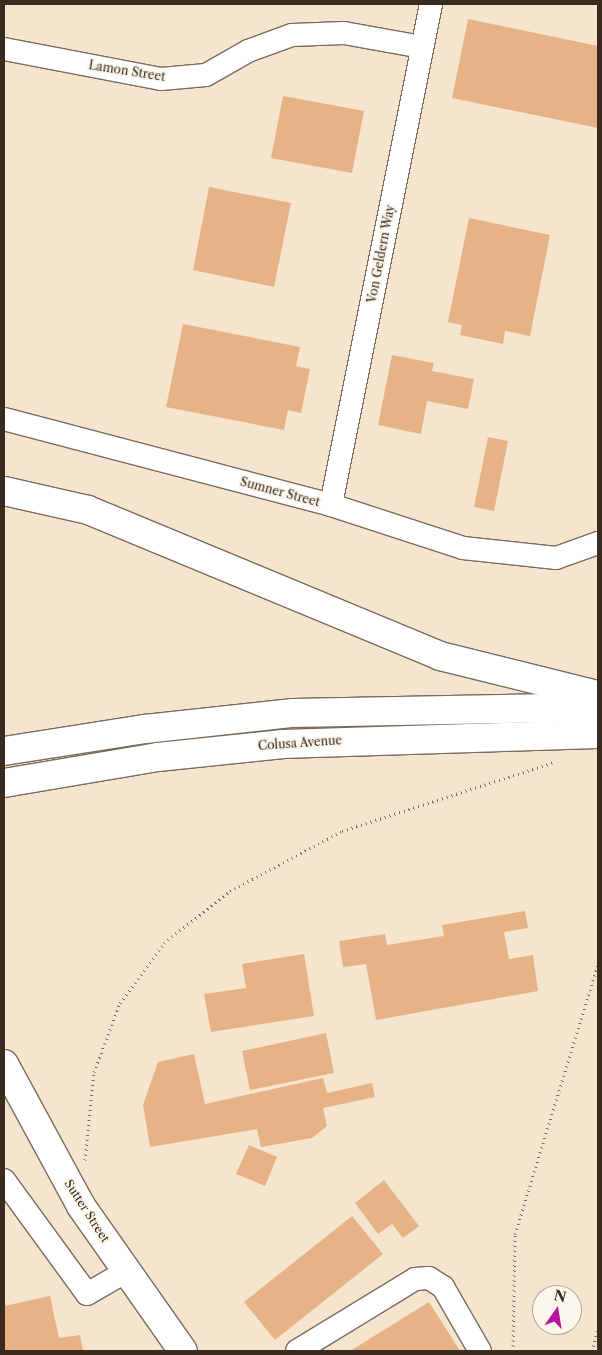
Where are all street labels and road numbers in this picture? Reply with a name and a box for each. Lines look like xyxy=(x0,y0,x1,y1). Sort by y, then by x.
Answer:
street label: Lamon Street xyxy=(88,58,166,84)
street label: Von Geldern Way xyxy=(364,203,398,305)
street label: Sumner Street xyxy=(238,474,322,510)
street label: Colusa Avenue xyxy=(257,733,343,753)
street label: Sutter Street xyxy=(61,1177,113,1245)

